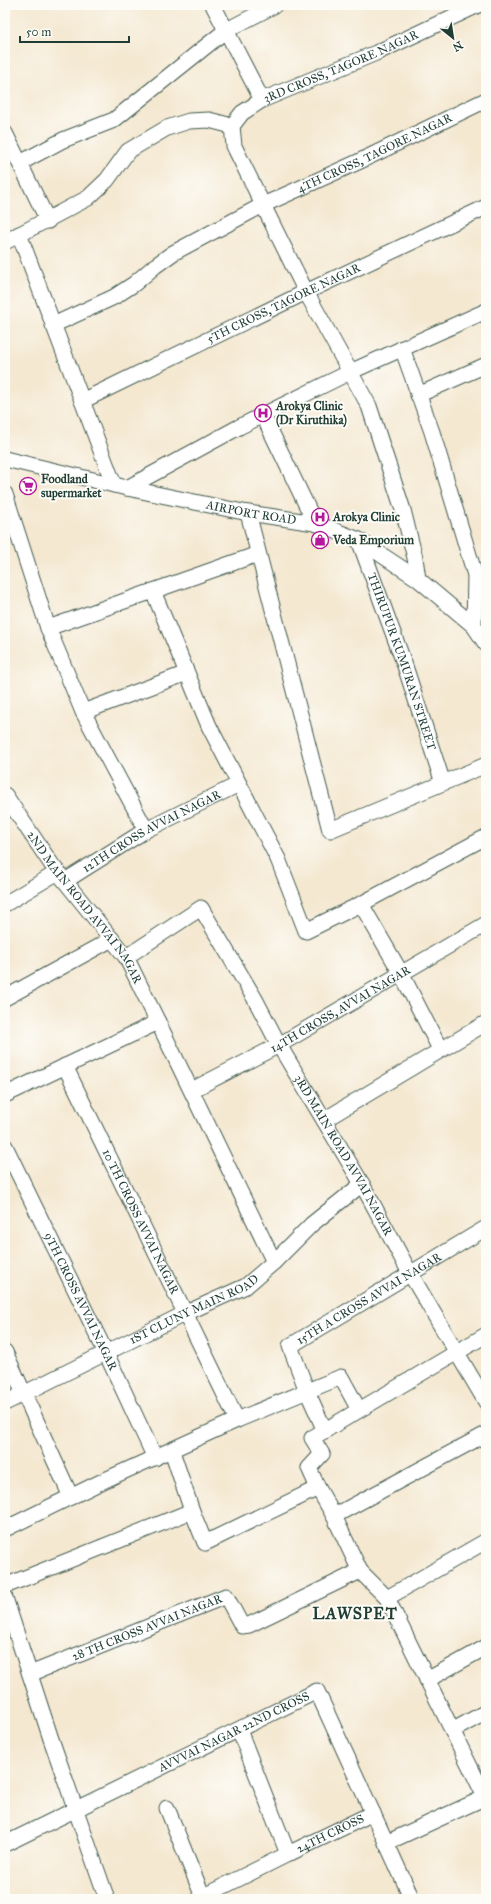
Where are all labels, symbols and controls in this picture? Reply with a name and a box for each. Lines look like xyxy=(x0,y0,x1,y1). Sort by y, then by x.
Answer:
scale bar xyxy=(20,18,129,44)
north arrow xyxy=(433,18,473,58)
text: 50 m xyxy=(26,25,51,39)
street label: 3RD CROSS, TAGORE NAGAR xyxy=(261,27,421,106)
text: N xyxy=(450,38,465,55)
street label: 4TH CROSS, TAGORE NAGAR xyxy=(295,110,455,196)
street label: 5TH CROSS, TAGORE NAGAR xyxy=(205,260,363,346)
place label: Arokya Clinic (Dr Kiruthika) xyxy=(275,399,347,428)
hospital icon: Arokya Clinic (Dr Kiruthika) xyxy=(253,403,273,423)
place label: Foodland supermarket xyxy=(41,472,102,501)
supermarket icon: Foodland supermarket xyxy=(18,476,38,496)
street label: AIRPORT ROAD xyxy=(204,497,297,527)
hospital icon: Arokya Clinic xyxy=(310,507,330,527)
place label: Arokya Clinic xyxy=(332,510,400,525)
shop icon: Veda Emporium xyxy=(310,530,330,550)
place label: Veda Emporium xyxy=(332,533,415,548)
street label: THIRUPUR KUMURAN STREET xyxy=(365,571,439,752)
street label: 12TH CROSS AVVAI NAGAR xyxy=(80,787,223,875)
street label: 2ND MAIN ROAD AVVAI NAGAR xyxy=(24,828,145,986)
street label: 14TH CROSS, AVVAI NAGAR xyxy=(268,962,413,1055)
street label: 3RD MAIN ROAD AVVAI NAGAR xyxy=(291,1072,396,1238)
street label: 10 TH CROSS AVVAI NAGAR xyxy=(99,1147,182,1297)
street label: 9TH CROSS AVVAI NAGAR xyxy=(41,1230,120,1373)
street label: 15TH A CROSS AVVAI NAGAR xyxy=(294,1249,444,1347)
street label: 1ST CLUNY MAIN ROAD xyxy=(127,1271,261,1347)
street label: 28 TH CROSS AVVAI NAGAR xyxy=(70,1591,225,1664)
district label: LAWSPET xyxy=(312,1604,398,1623)
street label: AVVVAI NAGAR 22ND CROSS xyxy=(155,1689,312,1775)
street label: 24TH CROSS xyxy=(294,1811,366,1856)

